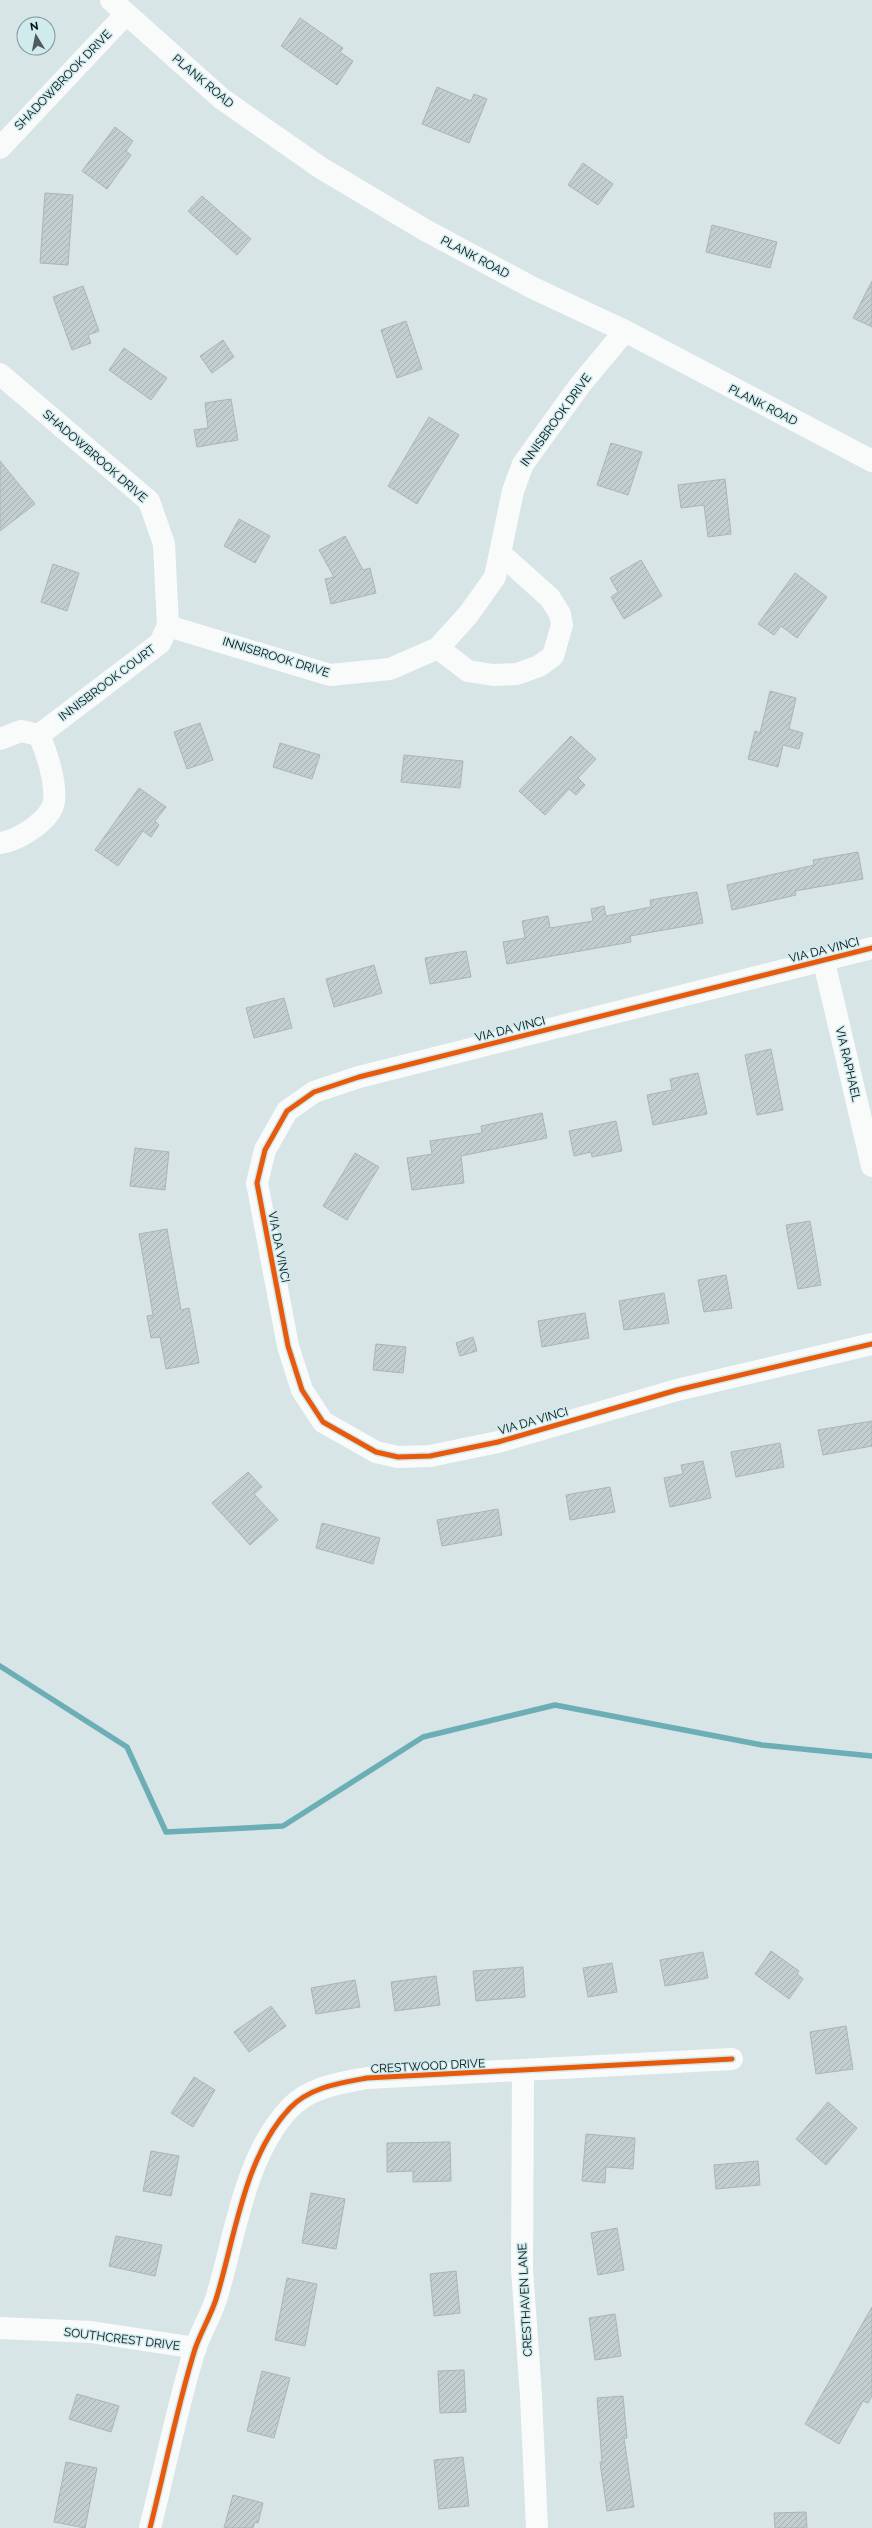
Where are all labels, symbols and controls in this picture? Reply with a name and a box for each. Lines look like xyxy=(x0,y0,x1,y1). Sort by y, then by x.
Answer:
north arrow xyxy=(16,16,56,56)
text: N xyxy=(29,20,40,34)
street label: SHADOWBROOK DRIVE xyxy=(12,27,114,133)
street label: PLANK ROAD xyxy=(170,51,237,111)
street label: PLANK ROAD xyxy=(438,233,512,281)
street label: INNISBROOK DRIVE xyxy=(518,371,594,469)
street label: PLANK ROAD xyxy=(726,382,800,429)
street label: SHADOWBROOK DRIVE xyxy=(40,407,150,505)
street label: INNISBROOK DRIVE xyxy=(221,634,331,680)
street label: INNISBROOK COURT xyxy=(56,642,159,724)
street label: VIA DA VINCI xyxy=(787,934,861,966)
street label: VIA DA VINCI xyxy=(473,1013,547,1045)
street label: VIA RAPHAEL xyxy=(833,1025,863,1103)
street label: VIA DA VINCI xyxy=(265,1210,293,1284)
street label: VIA DA VINCI xyxy=(496,1404,570,1438)
street label: CRESTWOOD DRIVE xyxy=(370,2056,486,2076)
street label: CRESTHAVEN LANE xyxy=(515,2243,535,2357)
street label: SOUTHCREST DRIVE xyxy=(63,2325,181,2353)

